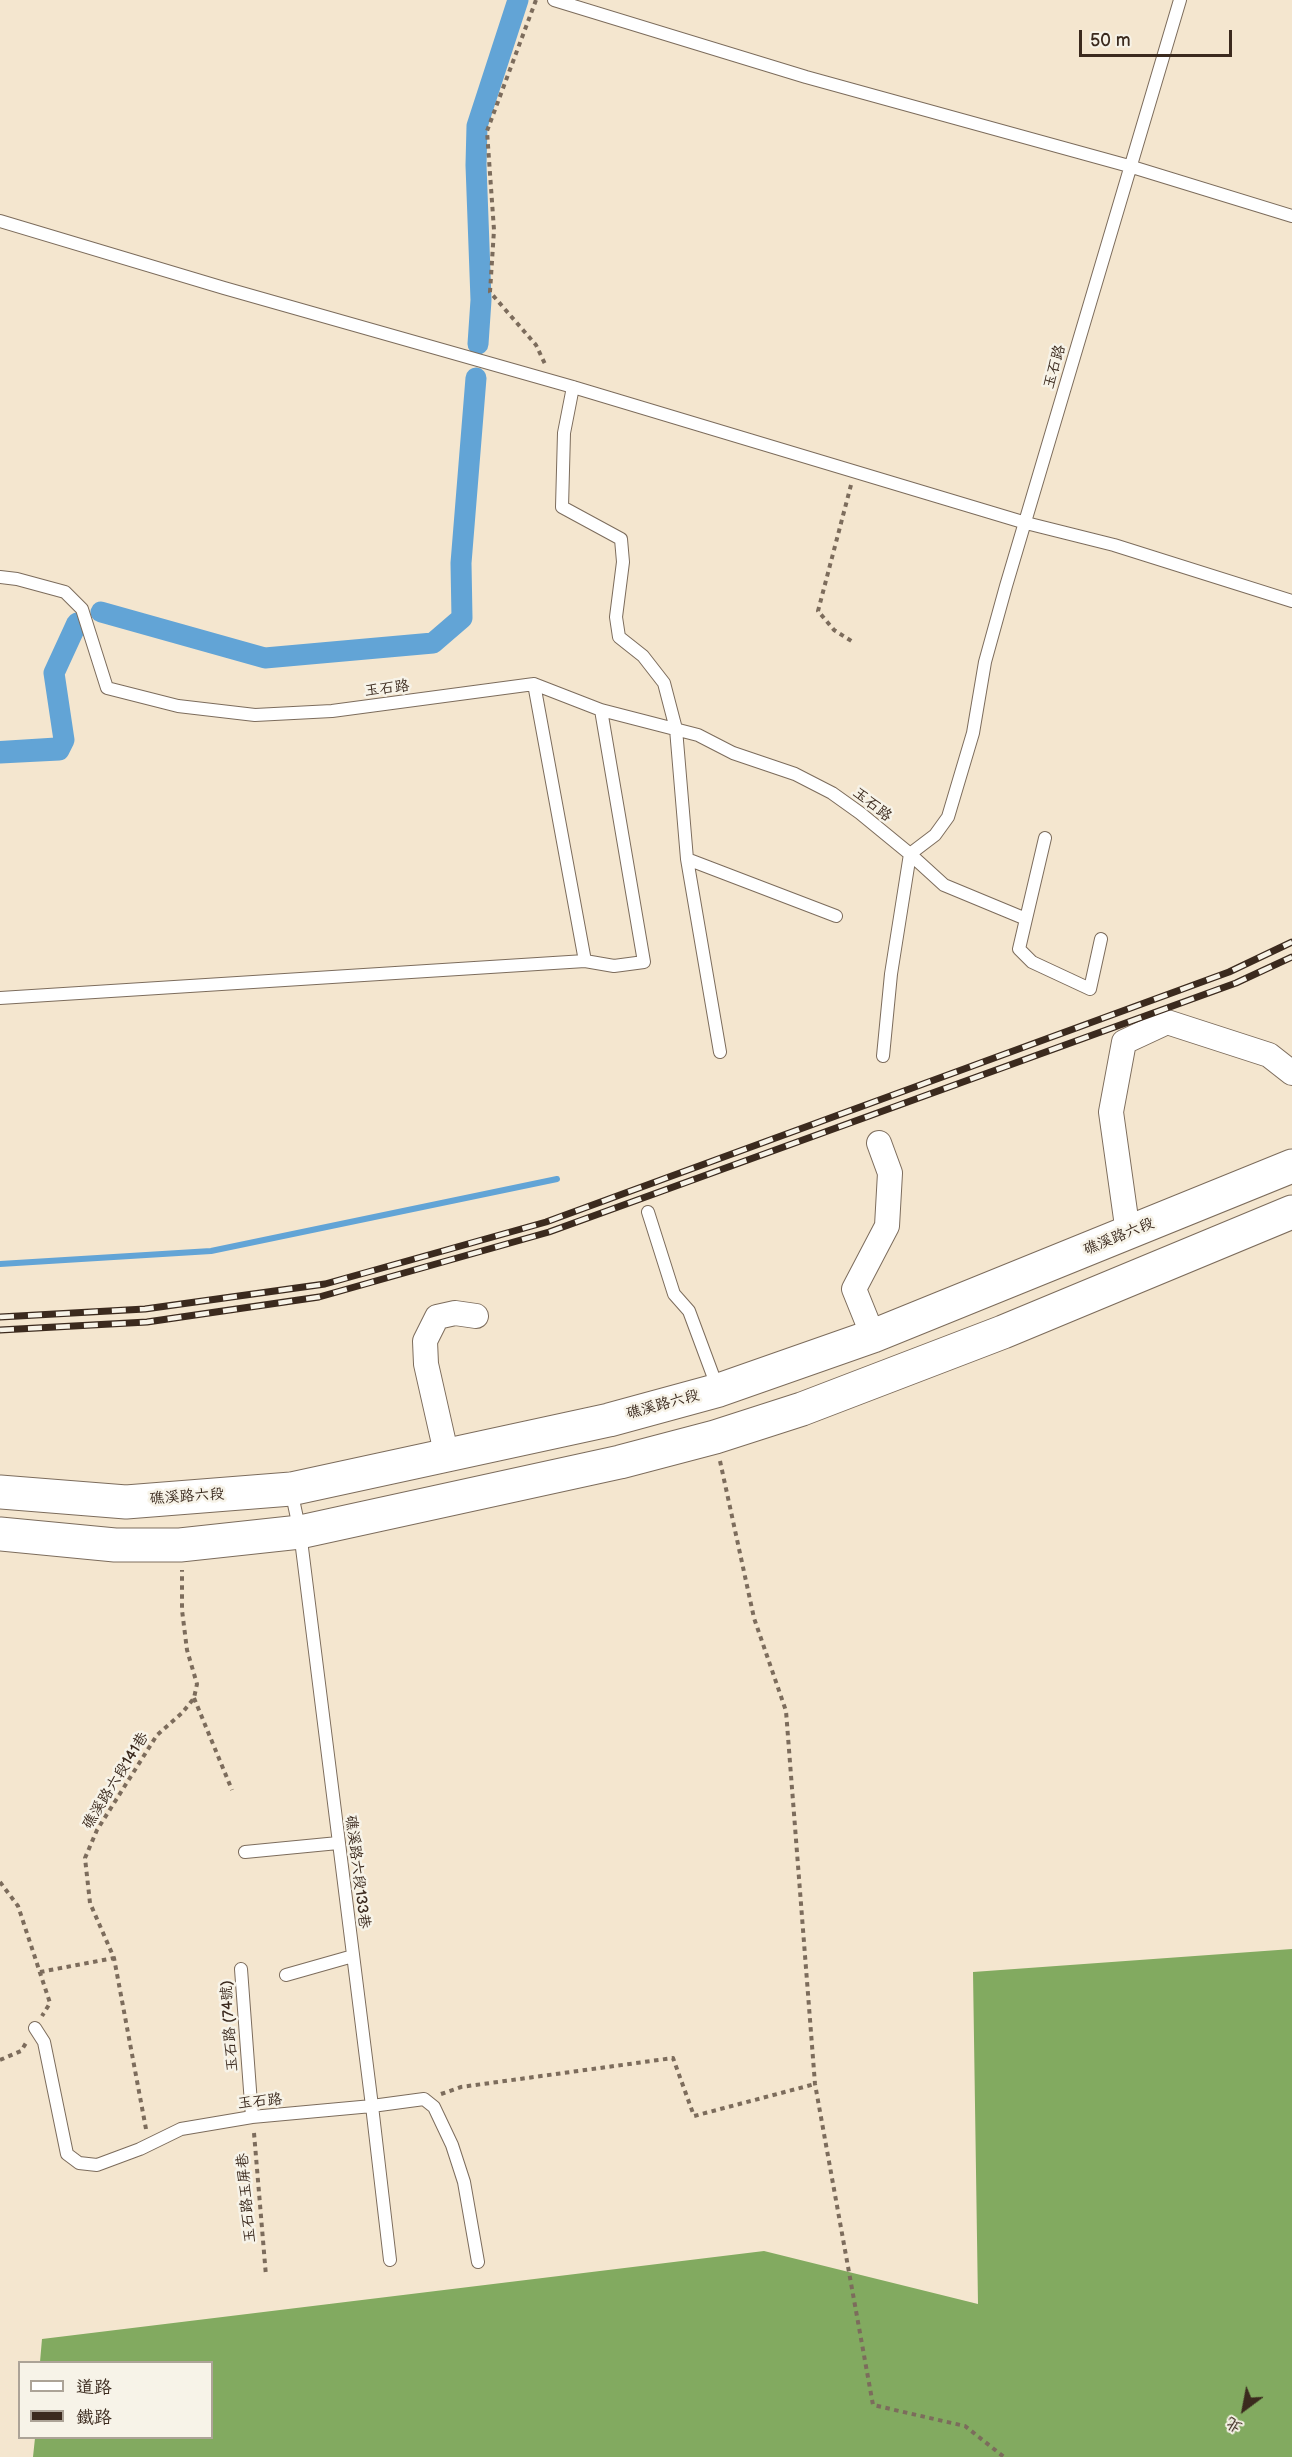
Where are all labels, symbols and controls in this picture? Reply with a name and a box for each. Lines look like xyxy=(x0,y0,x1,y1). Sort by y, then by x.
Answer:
scale bar xyxy=(1082,18,1235,56)
text: 50 m xyxy=(1090,30,1131,51)
street label: 玉石路 xyxy=(1040,343,1070,391)
street label: 玉石路 xyxy=(364,677,410,701)
street label: 玉石路 xyxy=(849,784,895,826)
street label: 礁溪路六段 xyxy=(1081,1215,1157,1259)
street label: 礁溪路六段 xyxy=(624,1387,702,1423)
street label: 礁溪路六段 xyxy=(149,1485,225,1509)
street label: 礁溪路六段141巷 xyxy=(79,1729,153,1833)
street label: 礁溪路六段133巷 xyxy=(341,1814,373,1930)
street label: 玉石路 (74號) xyxy=(218,1980,242,2072)
street label: 玉石路 xyxy=(237,2091,283,2113)
street label: 玉石路玉屏巷 xyxy=(234,2152,260,2244)
legend xyxy=(18,2361,213,2439)
text: 道路 xyxy=(76,2377,112,2398)
north arrow xyxy=(1214,2379,1274,2439)
text: 鐵路 xyxy=(76,2407,112,2428)
text: 北 xyxy=(1222,2412,1246,2437)

